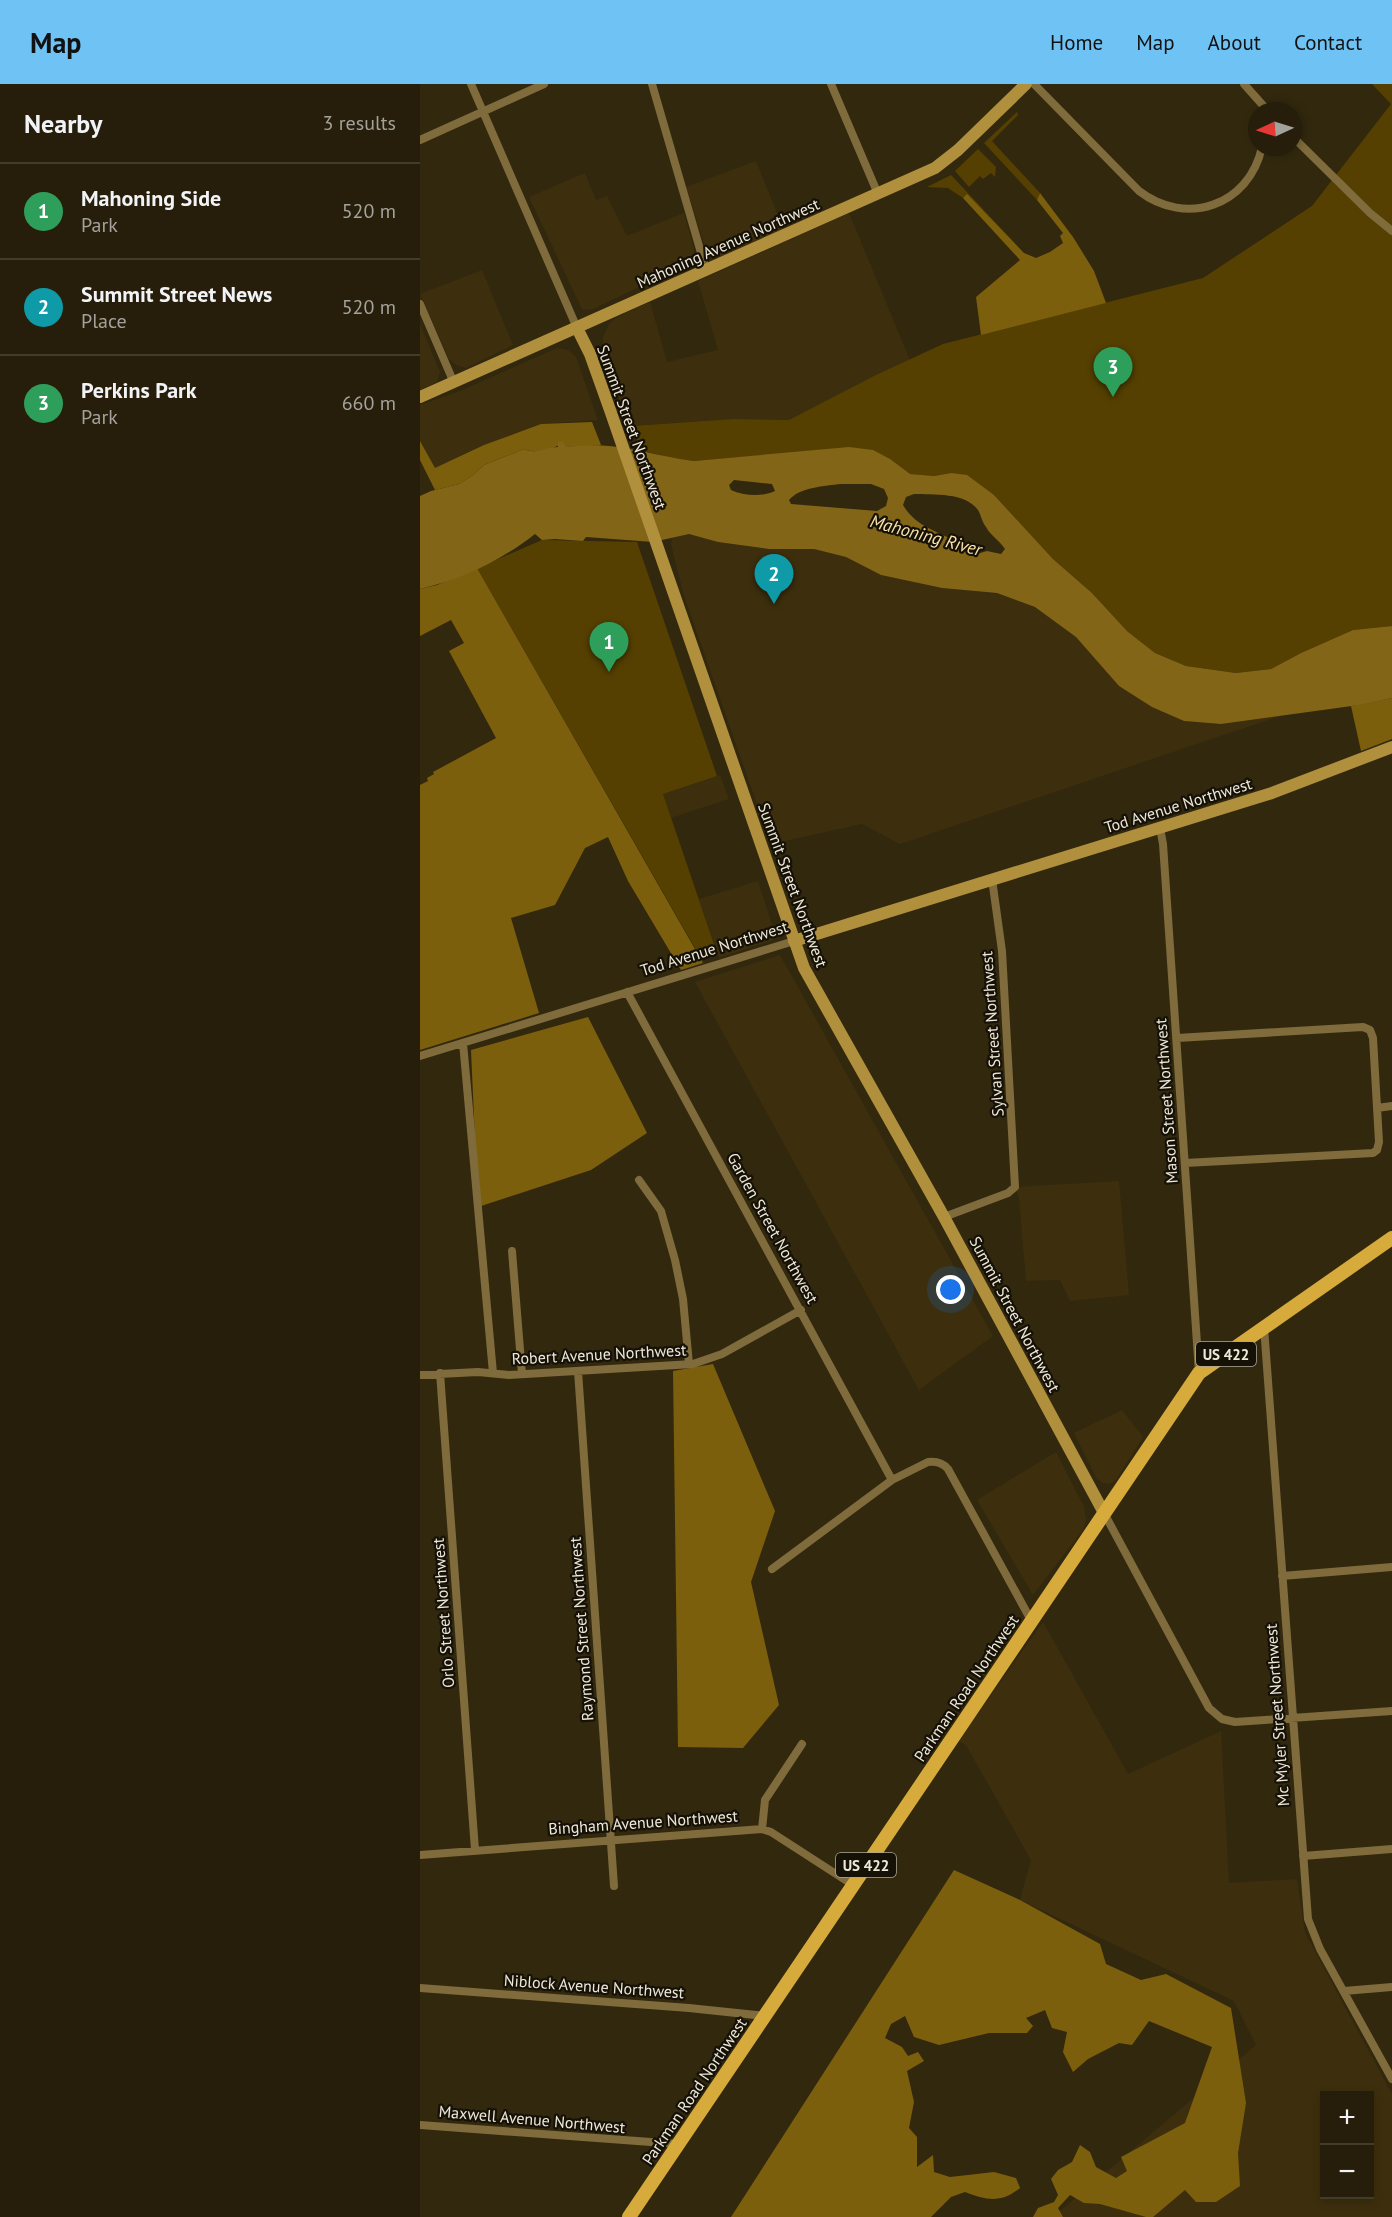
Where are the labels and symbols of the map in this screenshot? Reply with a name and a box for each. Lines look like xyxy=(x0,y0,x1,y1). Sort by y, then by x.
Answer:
north arrow xyxy=(1248,102,1302,156)
street label: Mahoning Avenue Northwest xyxy=(634,193,823,292)
street label: Summit Street Northwest xyxy=(593,342,671,512)
pin: 3 xyxy=(1094,348,1132,397)
water label: Mahoning River xyxy=(868,509,985,561)
pin: 2 xyxy=(754,554,794,604)
pin: 1 xyxy=(590,622,628,672)
street label: Tod Avenue Northwest xyxy=(1102,773,1255,837)
street label: Summit Street Northwest xyxy=(754,800,832,970)
street label: Tod Avenue Northwest xyxy=(638,916,791,980)
street label: Sylvan Street Northwest xyxy=(976,950,1008,1117)
street label: Mason Street Northwest xyxy=(1150,1017,1182,1184)
street label: Garden Street Northwest xyxy=(723,1149,823,1307)
street label: Summit Street Northwest xyxy=(965,1233,1065,1396)
your location xyxy=(936,1275,965,1304)
street label: Robert Avenue Northwest xyxy=(511,1339,687,1369)
road number: US 422 xyxy=(1196,1342,1256,1366)
street label: Raymond Street Northwest xyxy=(565,1536,597,1722)
street label: Orlo Street Northwest xyxy=(428,1537,458,1689)
street label: Parkman Road Northwest xyxy=(909,1610,1023,1765)
street label: Mc Myler Street Northwest xyxy=(1261,1623,1293,1807)
street label: Bingham Avenue Northwest xyxy=(548,1805,739,1839)
road number: US 422 xyxy=(836,1853,896,1877)
street label: Niblock Avenue Northwest xyxy=(503,1970,685,2002)
street label: Parkman Road Northwest xyxy=(637,2013,751,2168)
street label: Maxwell Avenue Northwest xyxy=(438,2101,627,2137)

